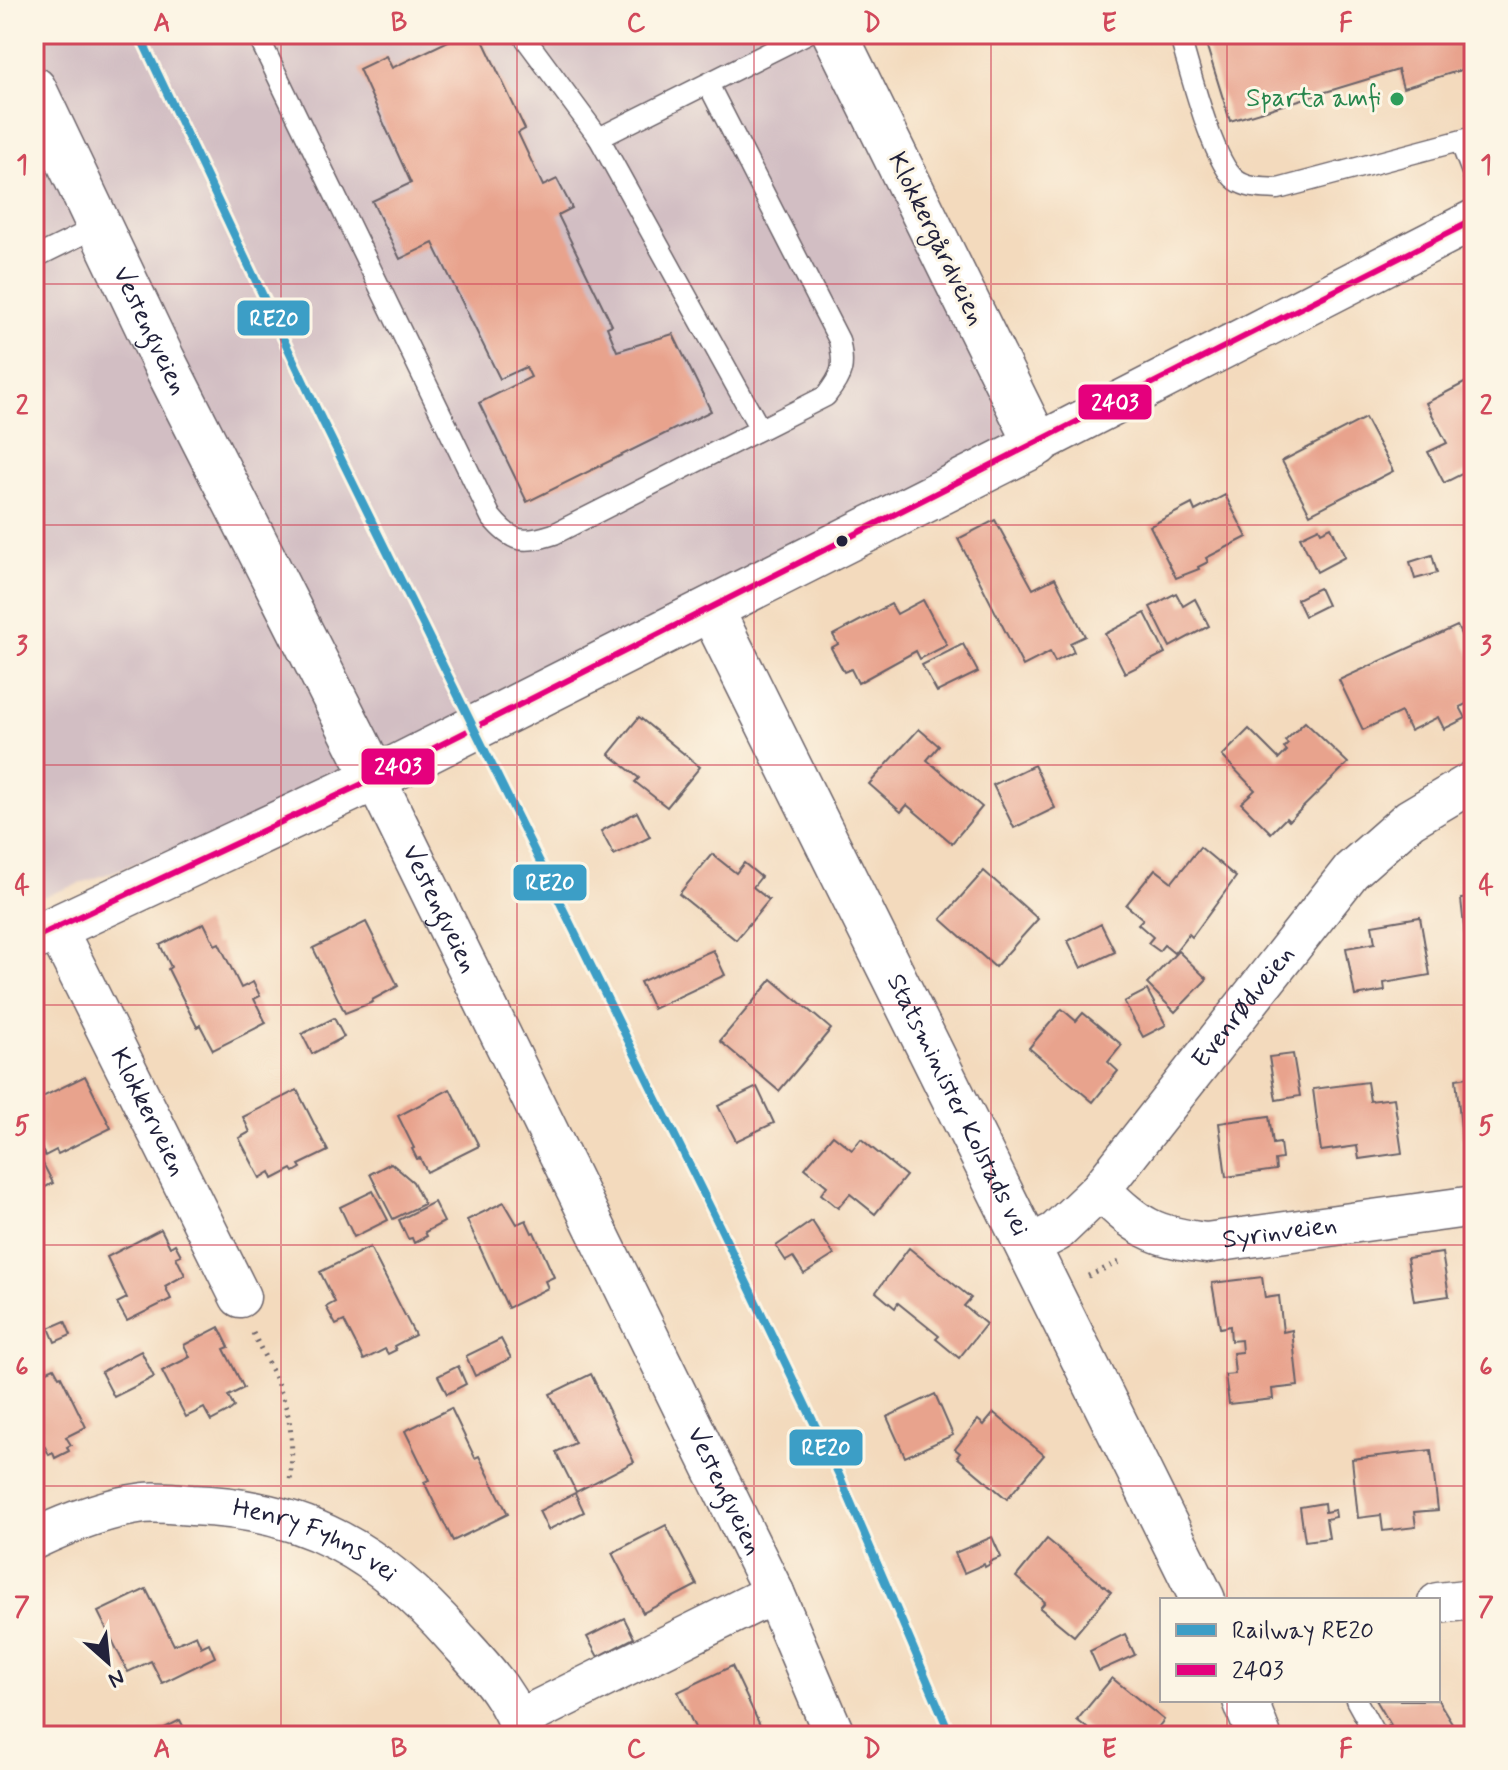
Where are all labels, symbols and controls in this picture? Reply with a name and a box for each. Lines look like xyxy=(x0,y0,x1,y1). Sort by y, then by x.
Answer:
text: A xyxy=(153,7,171,41)
text: B xyxy=(391,7,407,41)
text: C xyxy=(627,7,646,41)
text: D xyxy=(863,7,881,41)
text: E xyxy=(1101,7,1117,41)
text: F xyxy=(1339,7,1353,41)
place label: Sparta amfi xyxy=(1246,82,1381,116)
marker: Sparta amfi xyxy=(1388,90,1406,108)
street label: Klokkergårdveien xyxy=(878,147,993,332)
text: 1 xyxy=(16,149,28,183)
text: 1 xyxy=(1480,149,1492,183)
street label: Vestengveien xyxy=(104,261,195,401)
line badge: RE20 xyxy=(236,299,311,337)
text: RE20 xyxy=(249,306,299,334)
line badge: 2403 xyxy=(1077,383,1153,421)
text: 2 xyxy=(16,390,29,424)
text: 2403 xyxy=(1091,390,1139,418)
text: 2 xyxy=(1480,390,1493,424)
unlabelled marker xyxy=(834,533,850,549)
text: 3 xyxy=(16,630,28,664)
text: 3 xyxy=(1480,630,1492,664)
line badge: 2403 xyxy=(360,747,436,786)
text: 2403 xyxy=(374,754,422,782)
street label: Vestengveien xyxy=(393,839,485,979)
line badge: RE20 xyxy=(512,863,588,902)
text: 4 xyxy=(14,870,30,904)
text: RE20 xyxy=(525,870,575,898)
text: 4 xyxy=(1478,870,1494,904)
street label: Evenrødveien xyxy=(1185,939,1303,1076)
street label: Statsminister Kolstads vei xyxy=(878,968,1037,1242)
street label: Klokkerveien xyxy=(102,1043,194,1182)
text: 5 xyxy=(14,1110,30,1144)
text: 5 xyxy=(1478,1110,1494,1144)
street label: Syrinveien xyxy=(1220,1208,1339,1258)
text: 6 xyxy=(15,1351,29,1385)
text: 6 xyxy=(1479,1351,1493,1385)
street label: Vestengveien xyxy=(678,1421,770,1561)
line badge: RE20 xyxy=(788,1428,864,1467)
text: RE20 xyxy=(801,1435,851,1463)
street label: Henry Fyhns vei xyxy=(231,1492,404,1591)
text: 7 xyxy=(14,1591,30,1625)
text: 7 xyxy=(1478,1591,1494,1625)
legend xyxy=(1160,1598,1440,1702)
text: Railway RE20 xyxy=(1232,1616,1374,1647)
north arrow xyxy=(68,1622,148,1702)
text: 2403 xyxy=(1232,1656,1284,1687)
text: N xyxy=(103,1662,129,1694)
text: A xyxy=(153,1733,171,1767)
text: B xyxy=(391,1733,407,1767)
text: C xyxy=(627,1733,646,1767)
text: D xyxy=(863,1733,881,1767)
text: E xyxy=(1101,1733,1117,1767)
text: F xyxy=(1339,1733,1353,1767)

